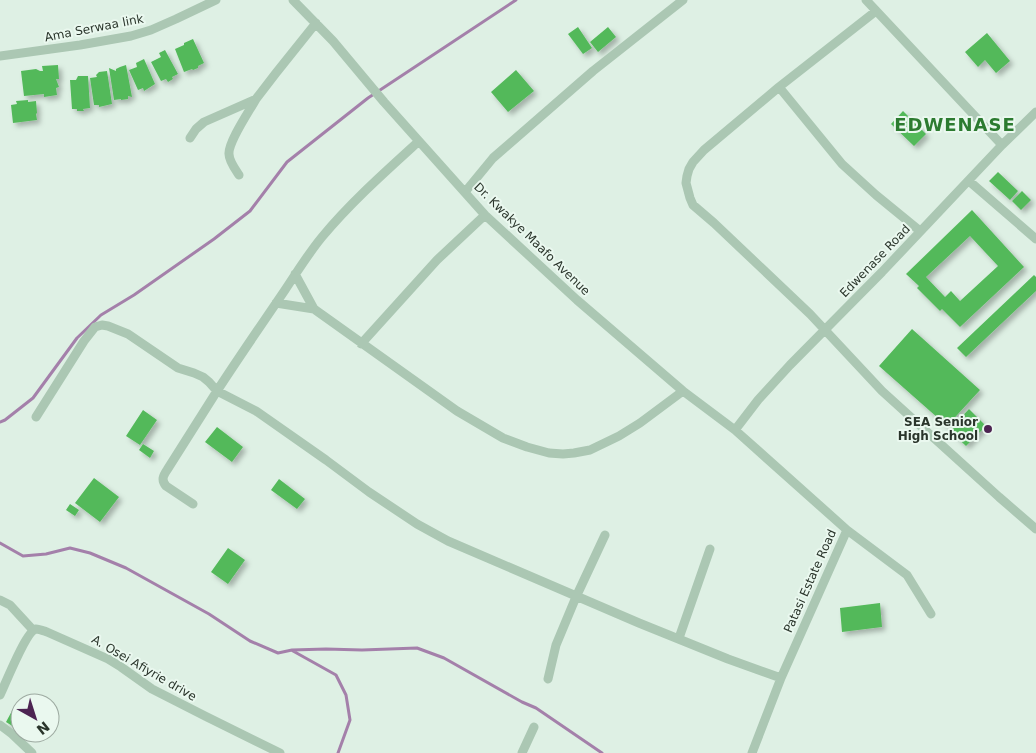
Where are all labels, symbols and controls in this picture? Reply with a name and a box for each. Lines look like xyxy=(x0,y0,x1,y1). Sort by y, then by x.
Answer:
street label: Ama Serwaa link xyxy=(43,12,145,44)
district label: EDWENASE xyxy=(894,114,1016,135)
street label: Dr. Kwakye Maafo Avenue xyxy=(471,180,593,298)
street label: Edwenase Road xyxy=(837,222,913,300)
place label: SEA Senior High School xyxy=(898,415,978,443)
marker: SEA Senior High School xyxy=(982,423,994,435)
street label: Patasi Estate Road xyxy=(781,527,839,635)
street label: A. Osei Afiyrie drive xyxy=(89,632,199,704)
north arrow xyxy=(10,693,60,743)
text: N xyxy=(34,718,53,738)

